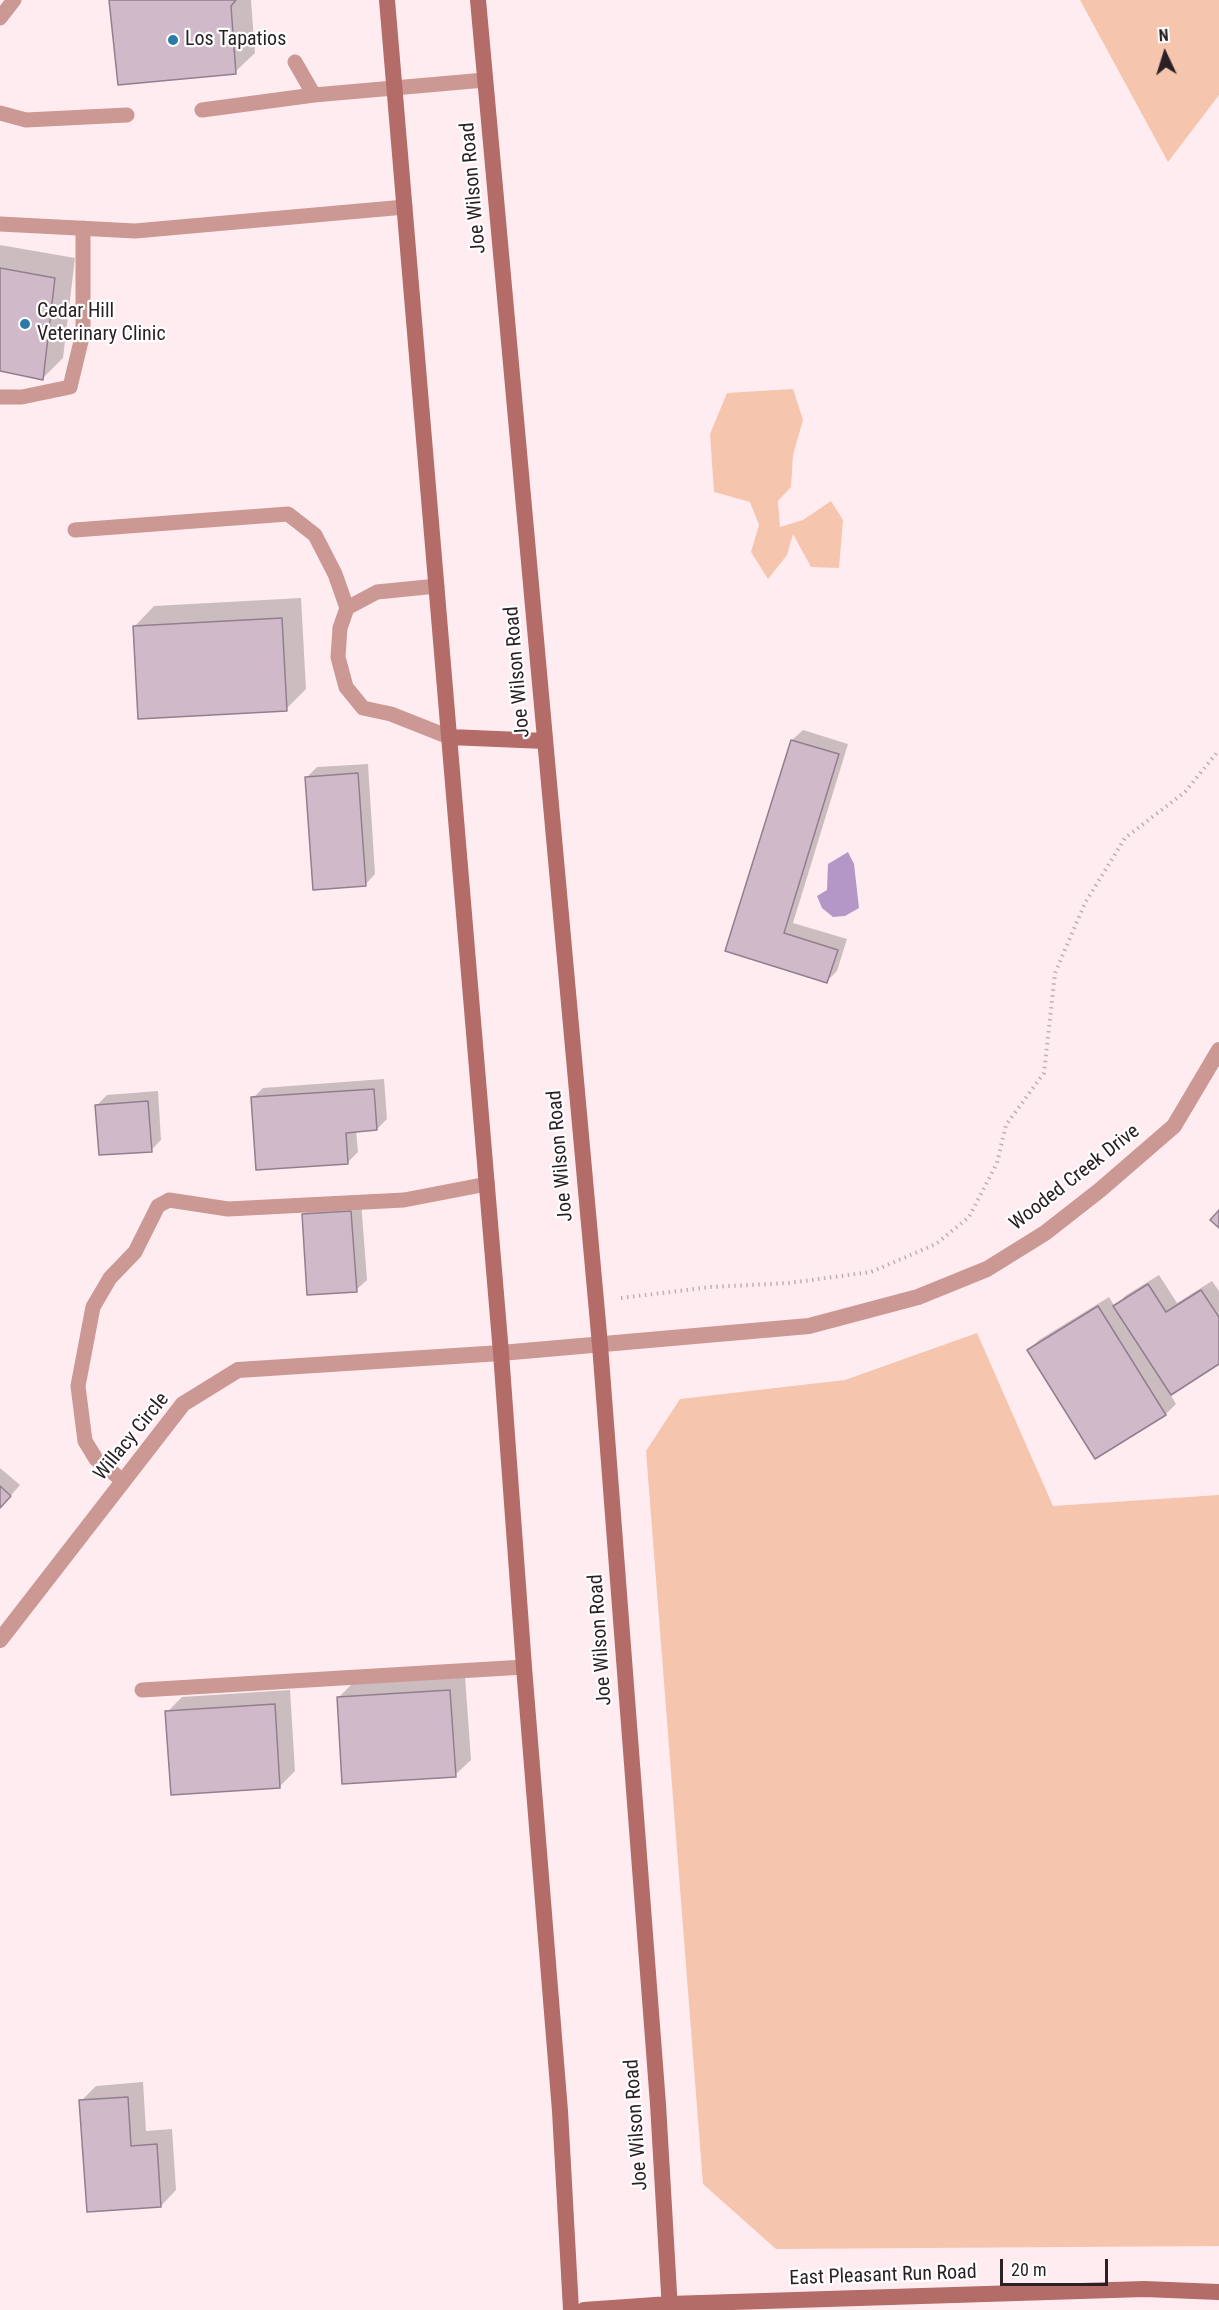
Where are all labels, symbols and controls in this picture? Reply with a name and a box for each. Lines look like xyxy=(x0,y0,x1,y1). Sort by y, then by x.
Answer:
north arrow xyxy=(1135,24,1195,84)
text: N xyxy=(1158,26,1169,45)
place label: Los Tapatios xyxy=(185,28,286,52)
marker: Los Tapatios xyxy=(166,33,180,47)
street label: Joe Wilson Road xyxy=(456,121,492,255)
place label: Cedar Hill Veterinary Clinic xyxy=(37,300,166,347)
marker: Cedar Hill Veterinary Clinic xyxy=(18,317,32,331)
street label: Joe Wilson Road xyxy=(500,605,536,739)
street label: Joe Wilson Road xyxy=(543,1089,579,1223)
street label: Wooded Creek Drive xyxy=(1005,1120,1145,1236)
street label: Willacy Circle xyxy=(89,1388,175,1486)
street label: Joe Wilson Road xyxy=(584,1573,618,1707)
street label: Joe Wilson Road xyxy=(620,2058,654,2192)
scale bar xyxy=(1003,2247,1111,2285)
text: 20 m xyxy=(1011,2259,1046,2280)
street label: East Pleasant Run Road xyxy=(789,2261,977,2291)

